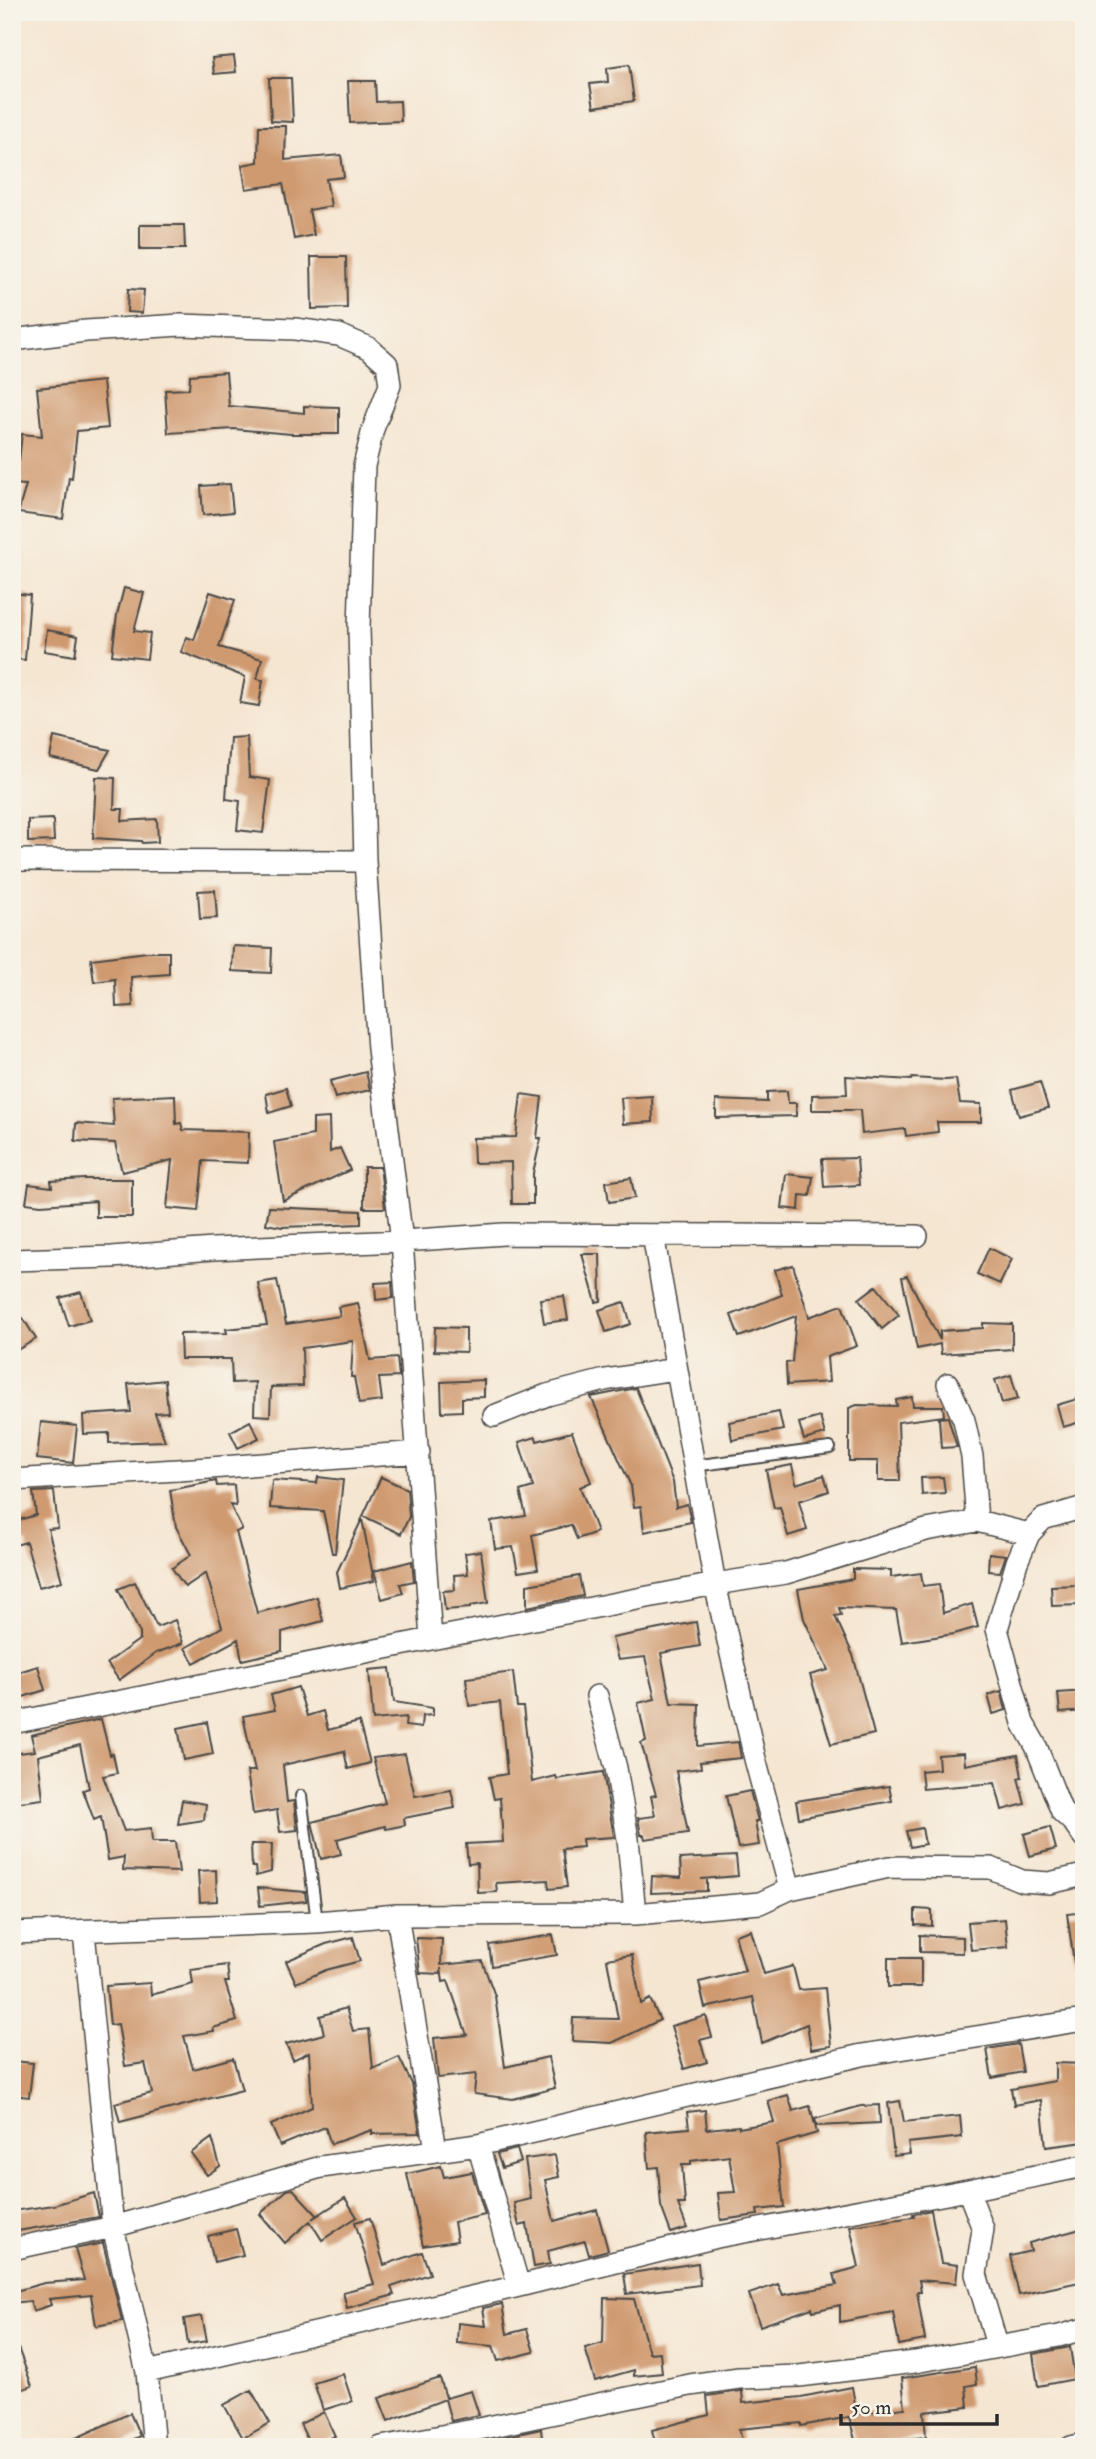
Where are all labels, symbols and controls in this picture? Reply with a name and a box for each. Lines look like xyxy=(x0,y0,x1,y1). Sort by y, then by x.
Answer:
scale bar xyxy=(841,2382,996,2426)
text: 50 m xyxy=(851,2394,892,2421)

